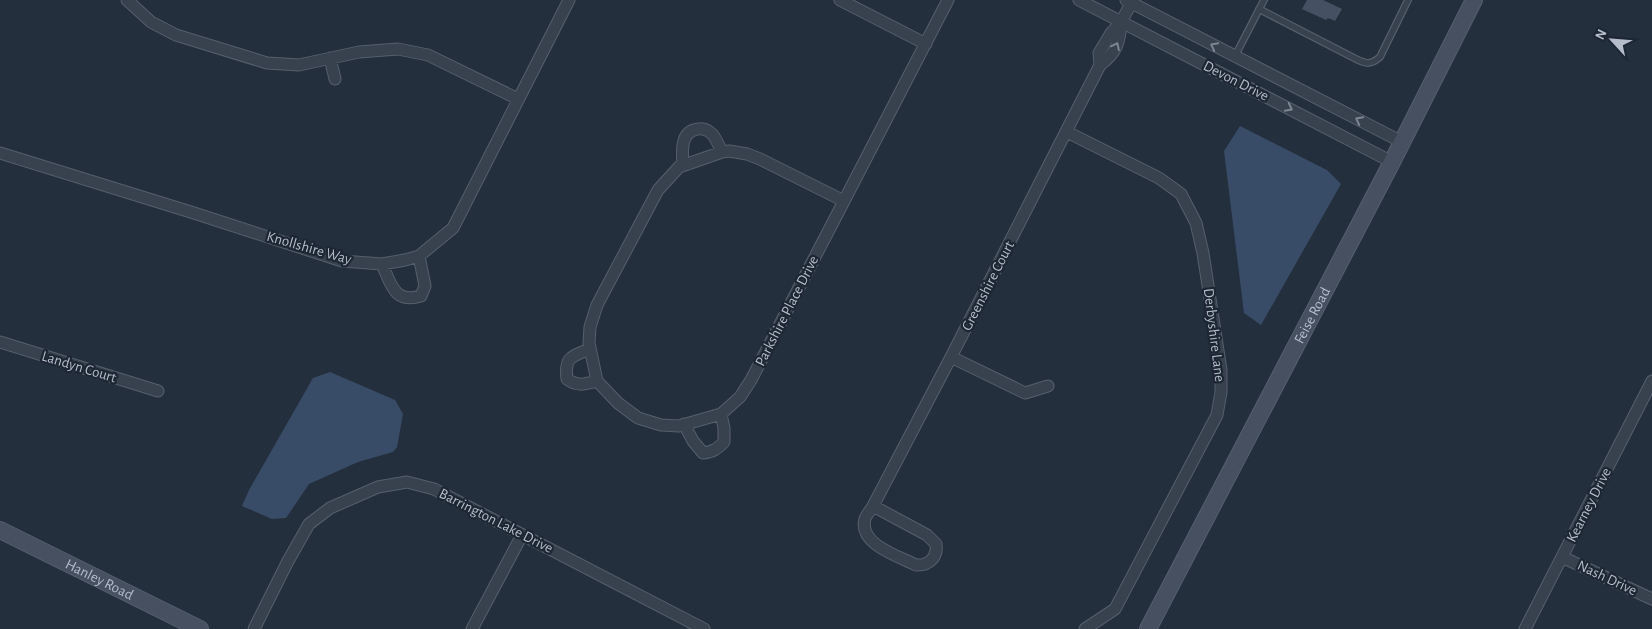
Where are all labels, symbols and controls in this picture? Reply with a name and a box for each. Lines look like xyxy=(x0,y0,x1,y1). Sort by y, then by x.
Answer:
north arrow xyxy=(1587,15,1637,65)
text: N xyxy=(1593,27,1610,42)
one-way arrow xyxy=(1110,42,1120,51)
one-way arrow xyxy=(1210,42,1219,52)
street label: Devon Drive xyxy=(1201,58,1271,104)
one-way arrow xyxy=(1284,102,1293,112)
one-way arrow xyxy=(1355,116,1364,126)
street label: Knollshire Way xyxy=(265,229,354,267)
street label: Greenshire Court xyxy=(959,239,1017,333)
street label: Parkshire Place Drive xyxy=(753,253,821,369)
street label: Feise Road xyxy=(1291,284,1333,346)
street label: Derbyshire Lane xyxy=(1201,287,1227,383)
street label: Landyn Court xyxy=(40,349,118,386)
street label: Kearney Drive xyxy=(1564,465,1614,545)
street label: Barrington Lake Drive xyxy=(437,486,555,556)
street label: Hanley Road xyxy=(63,556,136,602)
street label: Nash Drive xyxy=(1575,558,1639,598)

